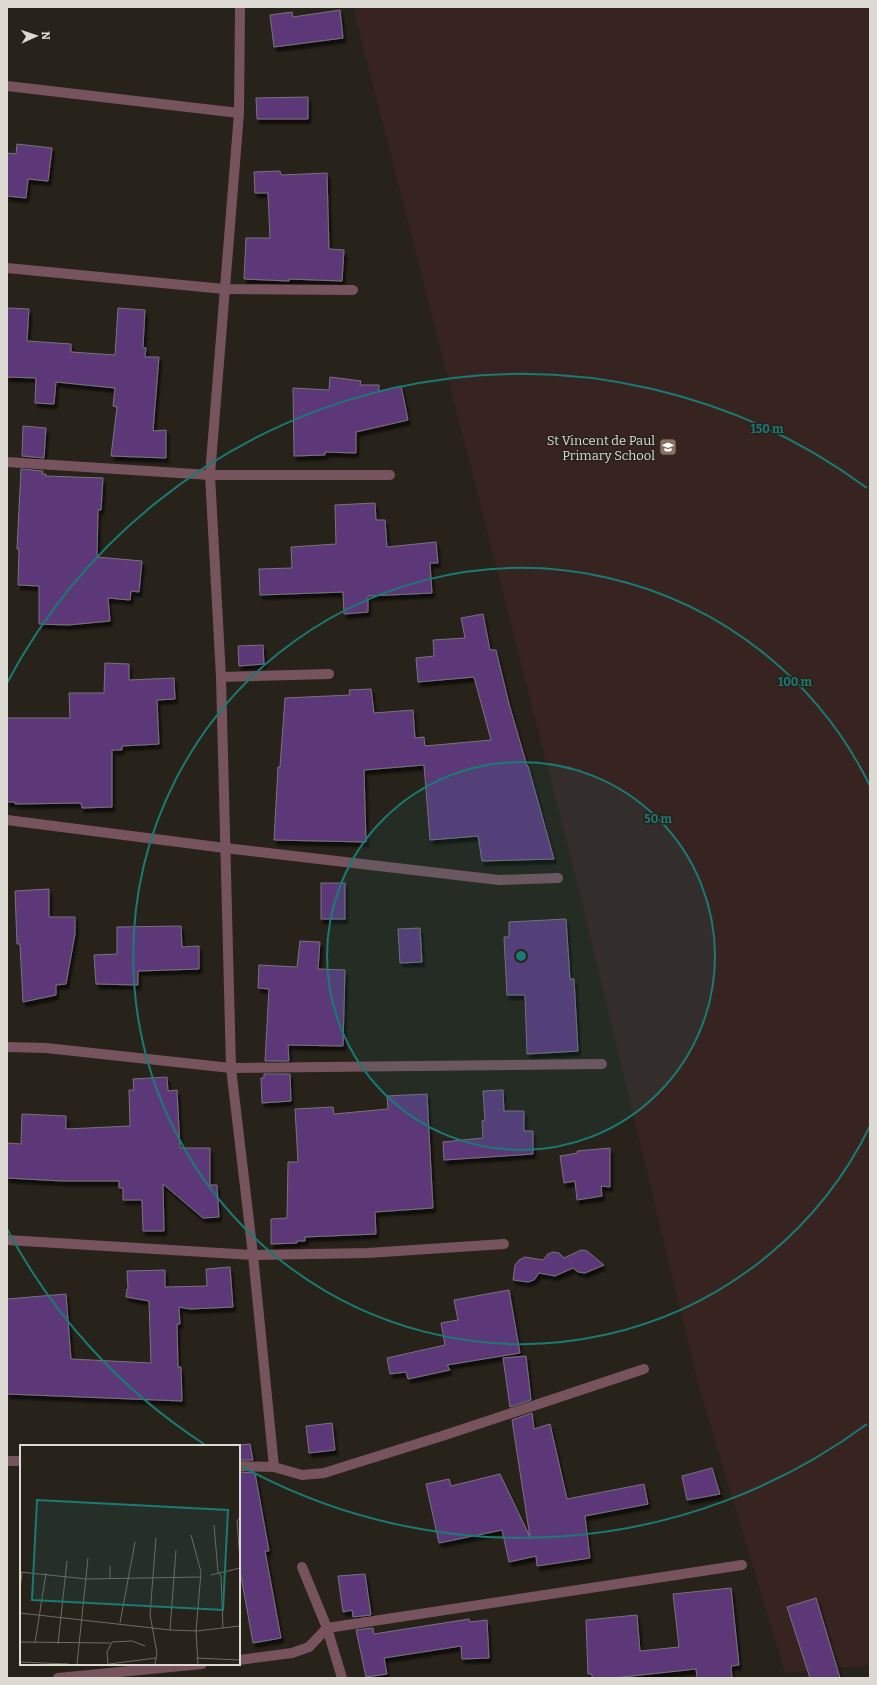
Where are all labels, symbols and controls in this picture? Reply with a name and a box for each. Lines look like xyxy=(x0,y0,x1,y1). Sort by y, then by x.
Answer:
north arrow xyxy=(16,16,56,56)
text: N xyxy=(39,31,52,41)
text: 150 m xyxy=(751,422,784,436)
place label: St Vincent de Paul Primary School xyxy=(547,433,655,463)
school or university icon: St Vincent de Paul Primary School xyxy=(658,437,678,457)
text: 100 m xyxy=(778,675,813,689)
text: 50 m xyxy=(644,812,672,826)
centre of rings xyxy=(514,949,528,963)
inset map xyxy=(20,1445,240,1665)

